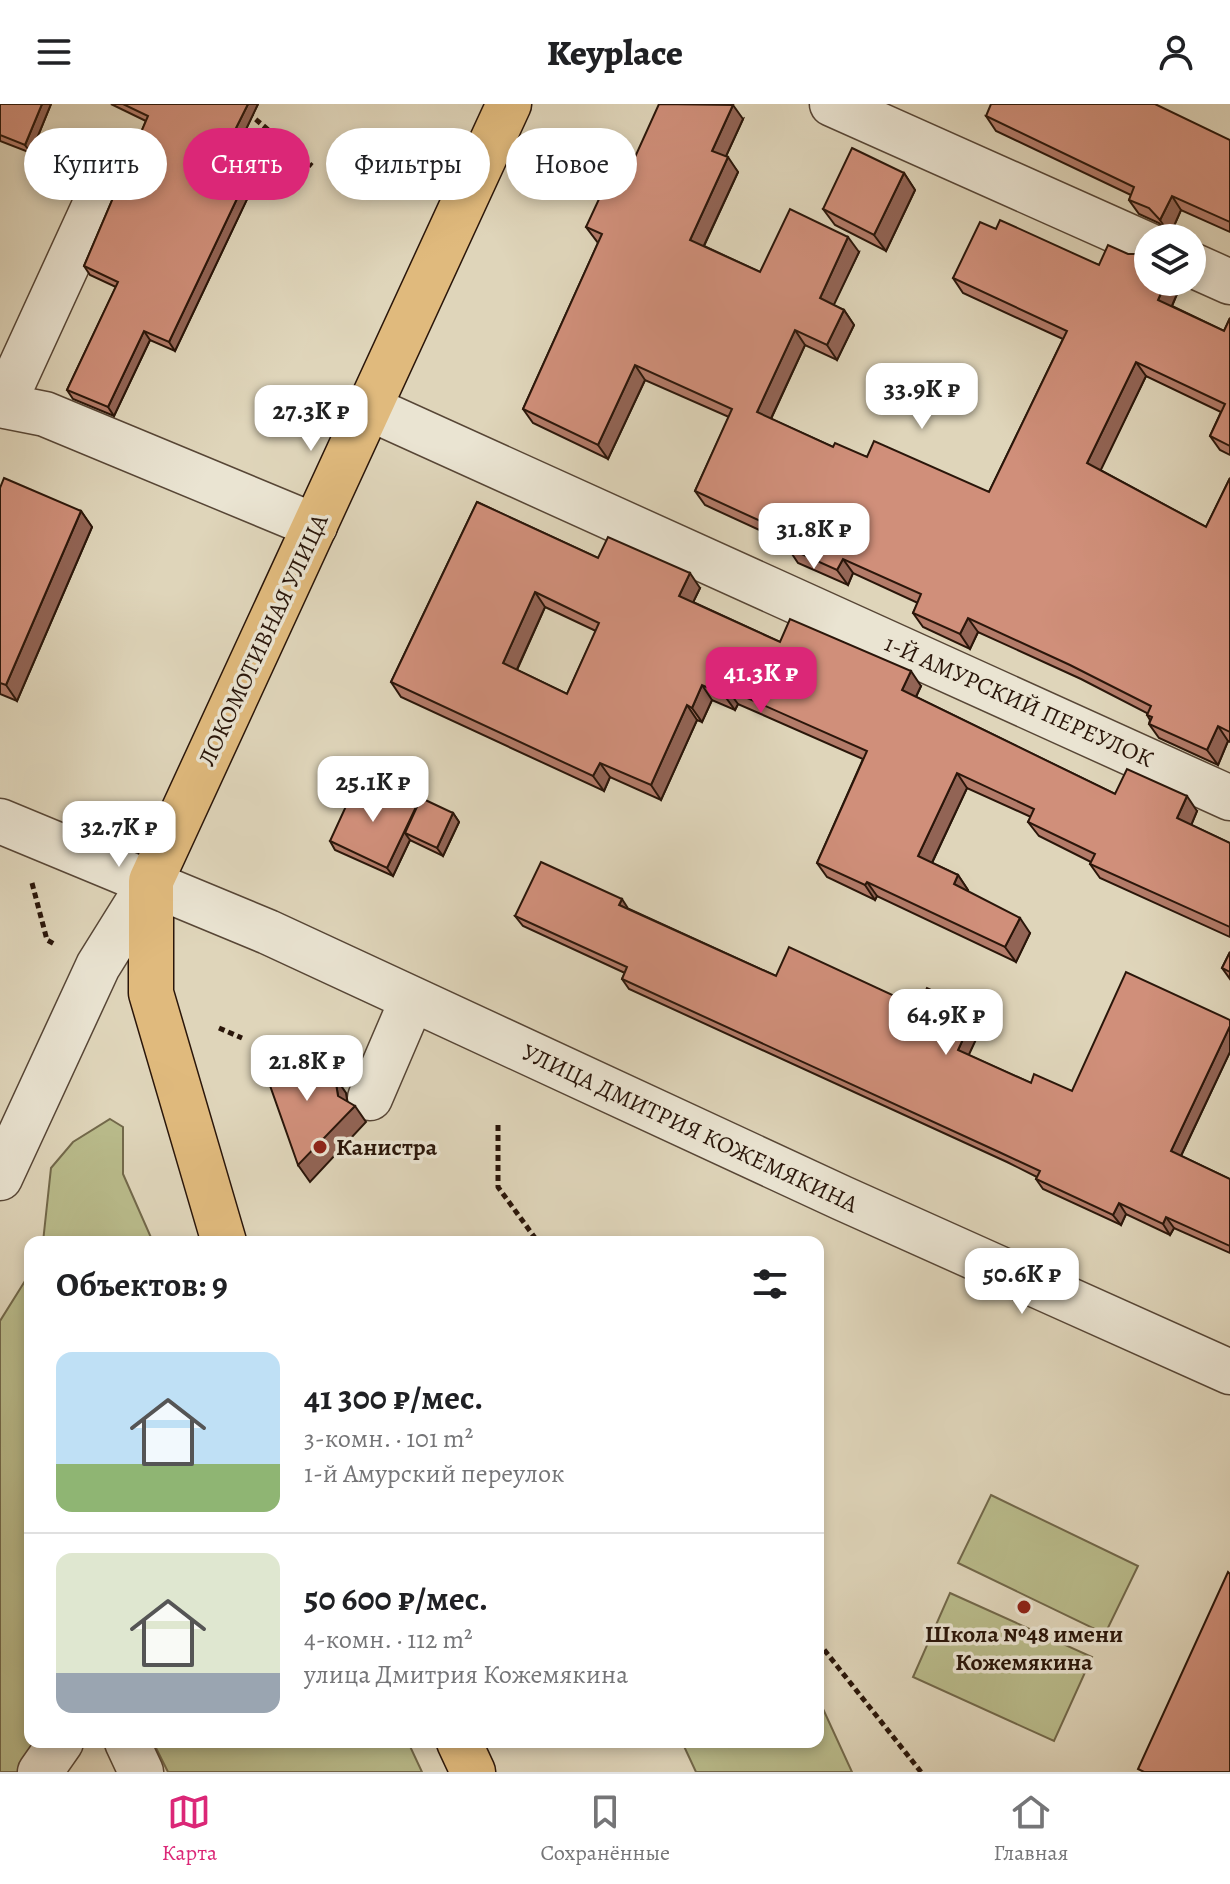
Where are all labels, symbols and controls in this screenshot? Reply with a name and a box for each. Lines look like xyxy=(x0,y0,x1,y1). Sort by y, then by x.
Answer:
text: Keyplace xyxy=(547,28,683,77)
icon: menu xyxy=(32,30,76,74)
icon: person xyxy=(1154,30,1198,74)
chip: Купить xyxy=(24,128,167,200)
chip: Снять xyxy=(183,128,310,200)
chip: Фильтры xyxy=(326,128,490,200)
chip: Новое xyxy=(506,128,637,200)
map controls xyxy=(1134,224,1206,296)
button: layers xyxy=(1134,224,1206,296)
pin: 33.9K ₽ xyxy=(848,363,996,431)
text: 33.9K ₽ xyxy=(884,371,960,406)
pin: 27.3K ₽ xyxy=(237,385,385,453)
text: 27.3K ₽ xyxy=(273,393,349,428)
pin: 31.8K ₽ xyxy=(740,503,888,571)
street label: ЛОКОМОТИВНАЯ УЛИЦА xyxy=(190,508,336,771)
text: 31.8K ₽ xyxy=(777,511,851,546)
street label: 1-Й АМУРСКИЙ ПЕРЕУЛОК xyxy=(879,627,1159,775)
pin: 41.3K ₽ xyxy=(687,647,835,715)
text: 41.3K ₽ xyxy=(724,655,798,690)
pin: 25.1K ₽ xyxy=(299,756,447,824)
text: 25.1K ₽ xyxy=(336,764,410,799)
pin: 32.7K ₽ xyxy=(45,801,193,869)
text: 32.7K ₽ xyxy=(81,809,157,844)
pin: 64.9K ₽ xyxy=(872,989,1020,1057)
text: 64.9K ₽ xyxy=(907,997,985,1032)
pin: 21.8K ₽ xyxy=(233,1035,381,1103)
street label: УЛИЦА ДМИТРИЯ КОЖЕМЯКИНА xyxy=(517,1036,864,1220)
text: 21.8K ₽ xyxy=(269,1043,345,1078)
place label: Канистра xyxy=(336,1131,438,1163)
marker: Канистра xyxy=(311,1138,329,1156)
pin: 50.6K ₽ xyxy=(948,1248,1096,1316)
text: 50.6K ₽ xyxy=(983,1256,1061,1291)
text: Объектов: 9 xyxy=(56,1261,228,1308)
icon: filters xyxy=(748,1262,792,1306)
text: 41 300 ₽/мес. xyxy=(304,1374,483,1421)
icon: home xyxy=(120,1384,216,1480)
text: 3-комн. · 101 m² xyxy=(304,1421,473,1456)
text: 1-й Амурский переулок xyxy=(304,1456,565,1491)
text: 50 600 ₽/мес. xyxy=(304,1575,488,1622)
icon: home xyxy=(120,1585,216,1681)
marker: Школа №48 имени Кожемякина xyxy=(1015,1598,1033,1616)
place label: Школа №48 имени Кожемякина xyxy=(925,1618,1123,1678)
text: 4-комн. · 112 m² xyxy=(304,1622,473,1657)
text: улица Дмитрия Кожемякина xyxy=(304,1657,628,1692)
tab: Карта xyxy=(162,1790,217,1868)
tab: Сохранённые xyxy=(540,1790,670,1868)
tab: Главная xyxy=(993,1790,1068,1868)

